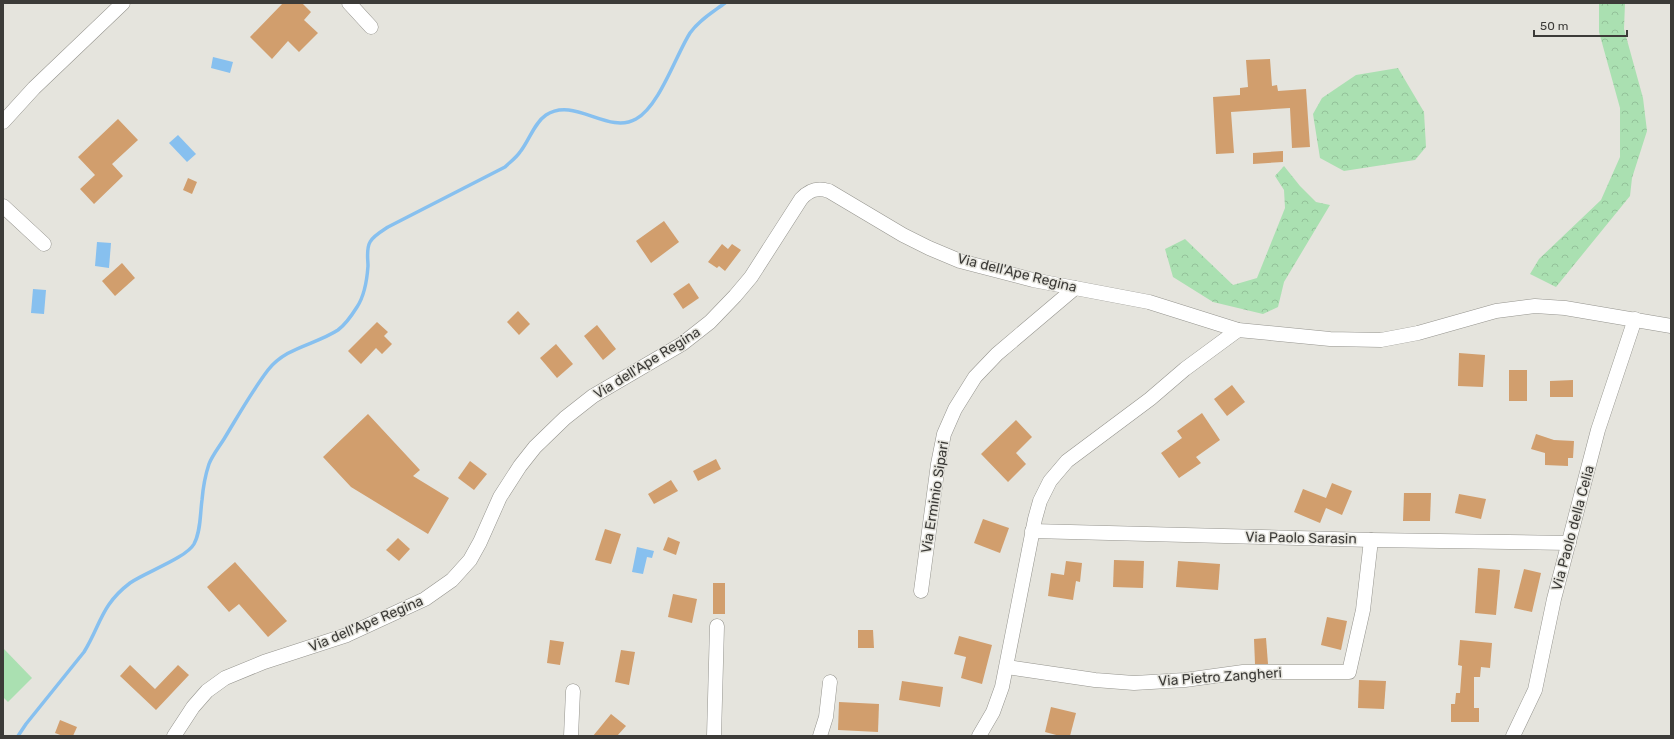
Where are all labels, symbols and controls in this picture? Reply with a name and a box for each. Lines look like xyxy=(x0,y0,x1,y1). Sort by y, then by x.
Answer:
scale bar xyxy=(1534,12,1627,38)
text: 50 m xyxy=(1540,19,1568,33)
street label: Via dell'Ape Regina xyxy=(955,250,1079,296)
street label: Via dell'Ape Regina xyxy=(590,323,704,403)
street label: Via Erminio Sipari xyxy=(918,440,952,554)
street label: Via Paolo della Celia xyxy=(1548,464,1598,592)
street label: Via Paolo Sarasin xyxy=(1245,529,1357,547)
street label: Via dell'Ape Regina xyxy=(306,592,426,656)
street label: Via Pietro Zangheri xyxy=(1158,664,1282,690)

